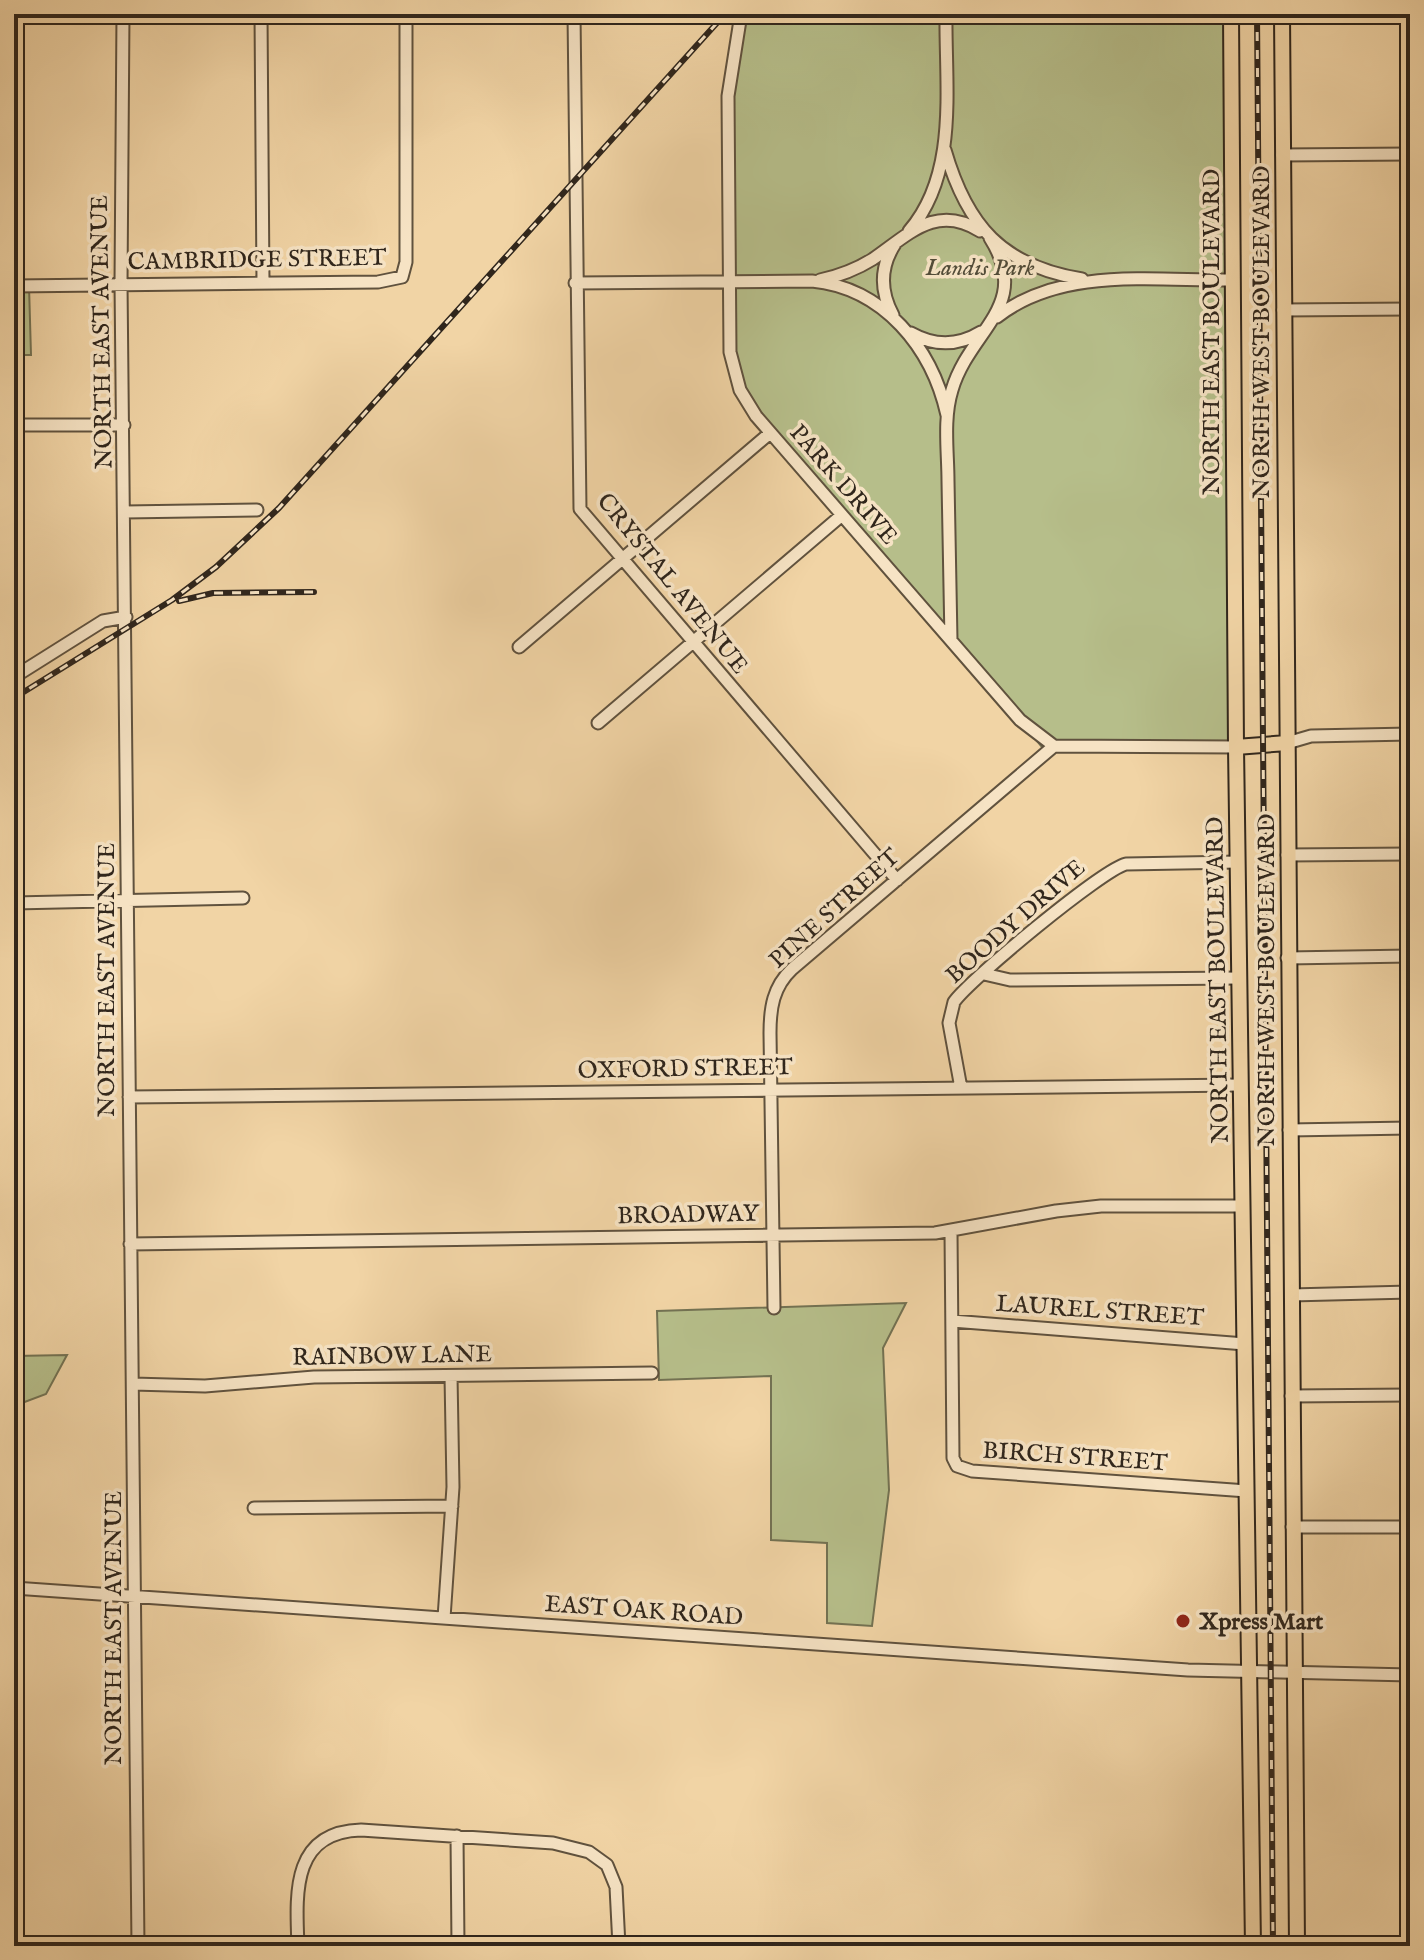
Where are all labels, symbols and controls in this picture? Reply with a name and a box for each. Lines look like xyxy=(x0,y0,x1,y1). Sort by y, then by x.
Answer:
street label: NORTH WEST BOULEVARD xyxy=(1247,165,1278,499)
street label: NORTH EAST BOULEVARD xyxy=(1197,169,1228,495)
street label: NORTH EAST AVENUE xyxy=(85,195,120,469)
street label: CAMBRIDGE STREET xyxy=(127,243,387,278)
park label: Landis Park xyxy=(924,253,1035,284)
street label: PARK DRIVE xyxy=(782,418,904,552)
street label: CRYSTAL AVENUE xyxy=(589,487,754,681)
street label: NORTH WEST BOULEVARD xyxy=(1252,813,1283,1147)
street label: NORTH EAST BOULEVARD xyxy=(1200,816,1237,1144)
street label: PINE STREET xyxy=(763,842,907,976)
street label: NORTH EAST AVENUE xyxy=(92,843,123,1117)
street label: BOODY DRIVE xyxy=(940,853,1092,991)
street label: OXFORD STREET xyxy=(577,1052,793,1087)
street label: BROADWAY xyxy=(617,1199,761,1232)
street label: LAUREL STREET xyxy=(995,1289,1205,1334)
street label: RAINBOW LANE xyxy=(292,1339,492,1374)
street label: BIRCH STREET xyxy=(981,1436,1169,1479)
street label: NORTH EAST AVENUE xyxy=(99,1491,130,1765)
street label: EAST OAK ROAD xyxy=(544,1589,744,1634)
place label: Xpress Mart xyxy=(1198,1607,1324,1638)
marker: Xpress Mart xyxy=(1174,1612,1192,1630)

